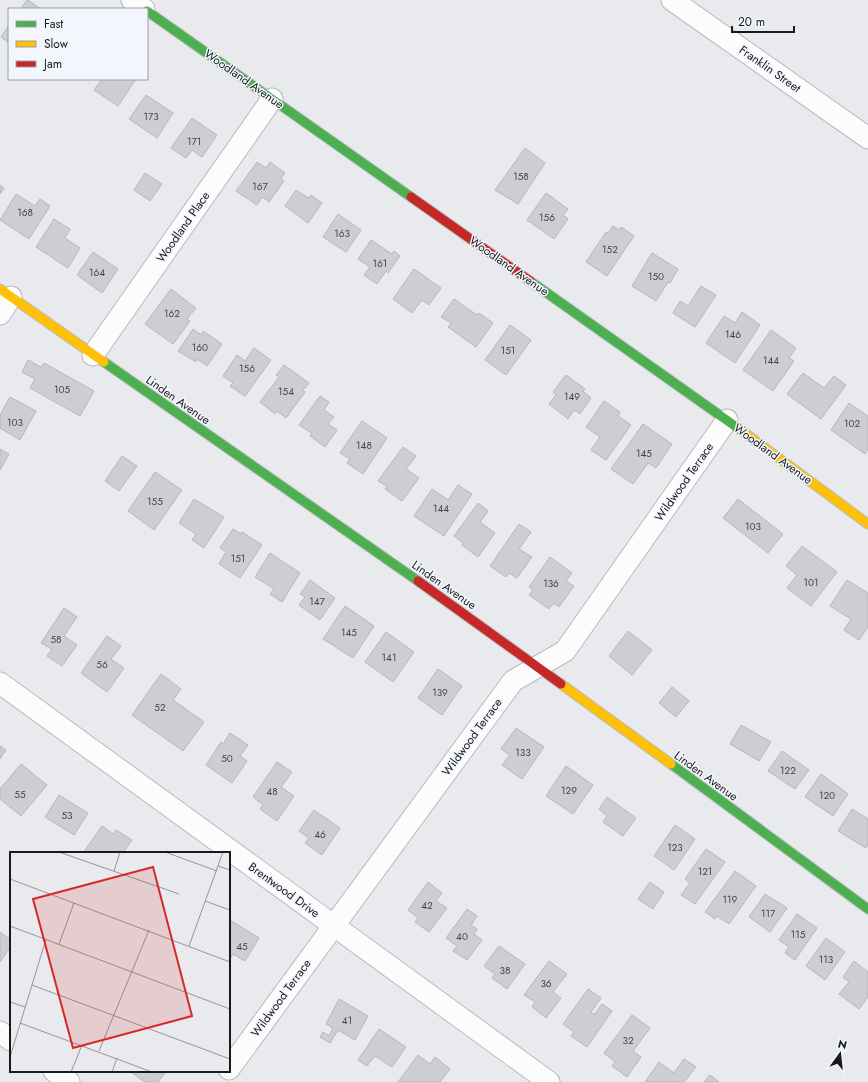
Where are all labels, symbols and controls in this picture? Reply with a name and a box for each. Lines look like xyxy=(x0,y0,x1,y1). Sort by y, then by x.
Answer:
legend xyxy=(8,8,148,80)
scale bar xyxy=(732,8,794,34)
text: 20 m xyxy=(738,13,765,31)
text: Fast xyxy=(44,15,63,33)
text: Slow xyxy=(44,35,69,53)
street label: Franklin Street xyxy=(735,41,805,97)
street label: Woodland Avenue xyxy=(201,45,287,113)
text: Jam xyxy=(42,55,62,73)
house number: 173 xyxy=(143,109,159,124)
house number: 171 xyxy=(187,134,201,149)
house number: 158 xyxy=(513,169,529,184)
house number: 167 xyxy=(252,179,269,194)
street label: Woodland Place xyxy=(152,188,214,266)
house number: 168 xyxy=(17,205,33,220)
house number: 156 xyxy=(539,210,555,225)
house number: 163 xyxy=(334,226,350,241)
street label: Woodland Avenue xyxy=(466,232,552,300)
house number: 152 xyxy=(602,242,618,257)
house number: 161 xyxy=(373,256,387,271)
house number: 164 xyxy=(89,265,105,280)
house number: 150 xyxy=(648,269,664,284)
house number: 162 xyxy=(164,306,180,321)
house number: 146 xyxy=(725,327,741,342)
house number: 160 xyxy=(192,340,208,355)
house number: 151 xyxy=(501,343,515,358)
house number: 144 xyxy=(763,353,779,368)
house number: 156 xyxy=(239,361,255,376)
street label: Linden Avenue xyxy=(142,371,214,429)
house number: 105 xyxy=(54,382,70,397)
house number: 154 xyxy=(278,384,294,399)
house number: 149 xyxy=(564,389,580,404)
house number: 103 xyxy=(7,415,24,430)
house number: 102 xyxy=(844,416,860,431)
street label: Woodland Avenue xyxy=(730,419,816,489)
house number: 148 xyxy=(356,438,372,453)
street label: Wildwood Terrace xyxy=(650,439,718,525)
house number: 145 xyxy=(636,446,652,461)
house number: 155 xyxy=(147,494,163,509)
house number: 144 xyxy=(433,501,449,516)
house number: 103 xyxy=(745,519,762,534)
house number: 151 xyxy=(231,551,245,566)
street label: Linden Avenue xyxy=(408,556,480,614)
house number: 101 xyxy=(804,575,819,590)
house number: 136 xyxy=(543,576,559,591)
house number: 147 xyxy=(309,594,326,609)
house number: 145 xyxy=(341,625,357,640)
house number: 58 xyxy=(50,632,62,647)
house number: 141 xyxy=(382,650,396,665)
house number: 56 xyxy=(96,657,108,672)
house number: 139 xyxy=(432,685,448,700)
street label: Wildwood Terrace xyxy=(438,694,506,780)
house number: 52 xyxy=(154,700,166,715)
house number: 133 xyxy=(515,745,531,760)
street label: Linden Avenue xyxy=(670,747,742,805)
house number: 50 xyxy=(221,751,233,766)
house number: 122 xyxy=(780,763,796,778)
house number: 129 xyxy=(561,783,577,798)
house number: 48 xyxy=(266,784,278,799)
house number: 55 xyxy=(14,787,26,802)
house number: 120 xyxy=(819,788,835,803)
house number: 53 xyxy=(61,808,73,823)
house number: 46 xyxy=(314,827,326,842)
house number: 123 xyxy=(667,840,683,855)
inset map xyxy=(10,852,230,1072)
street label: Brentwood Drive xyxy=(245,858,323,922)
house number: 121 xyxy=(698,864,712,879)
house number: 119 xyxy=(723,892,738,907)
house number: 42 xyxy=(421,898,433,913)
house number: 117 xyxy=(761,906,776,921)
house number: 115 xyxy=(791,927,806,942)
house number: 40 xyxy=(456,929,468,944)
house number: 45 xyxy=(236,939,248,954)
house number: 113 xyxy=(819,952,834,967)
street label: Wildwood Terrace xyxy=(247,955,315,1041)
house number: 38 xyxy=(500,963,510,978)
house number: 36 xyxy=(540,976,552,991)
house number: 41 xyxy=(342,1013,352,1028)
house number: 32 xyxy=(622,1033,634,1048)
north arrow xyxy=(820,1034,860,1074)
text: N xyxy=(836,1035,849,1053)

